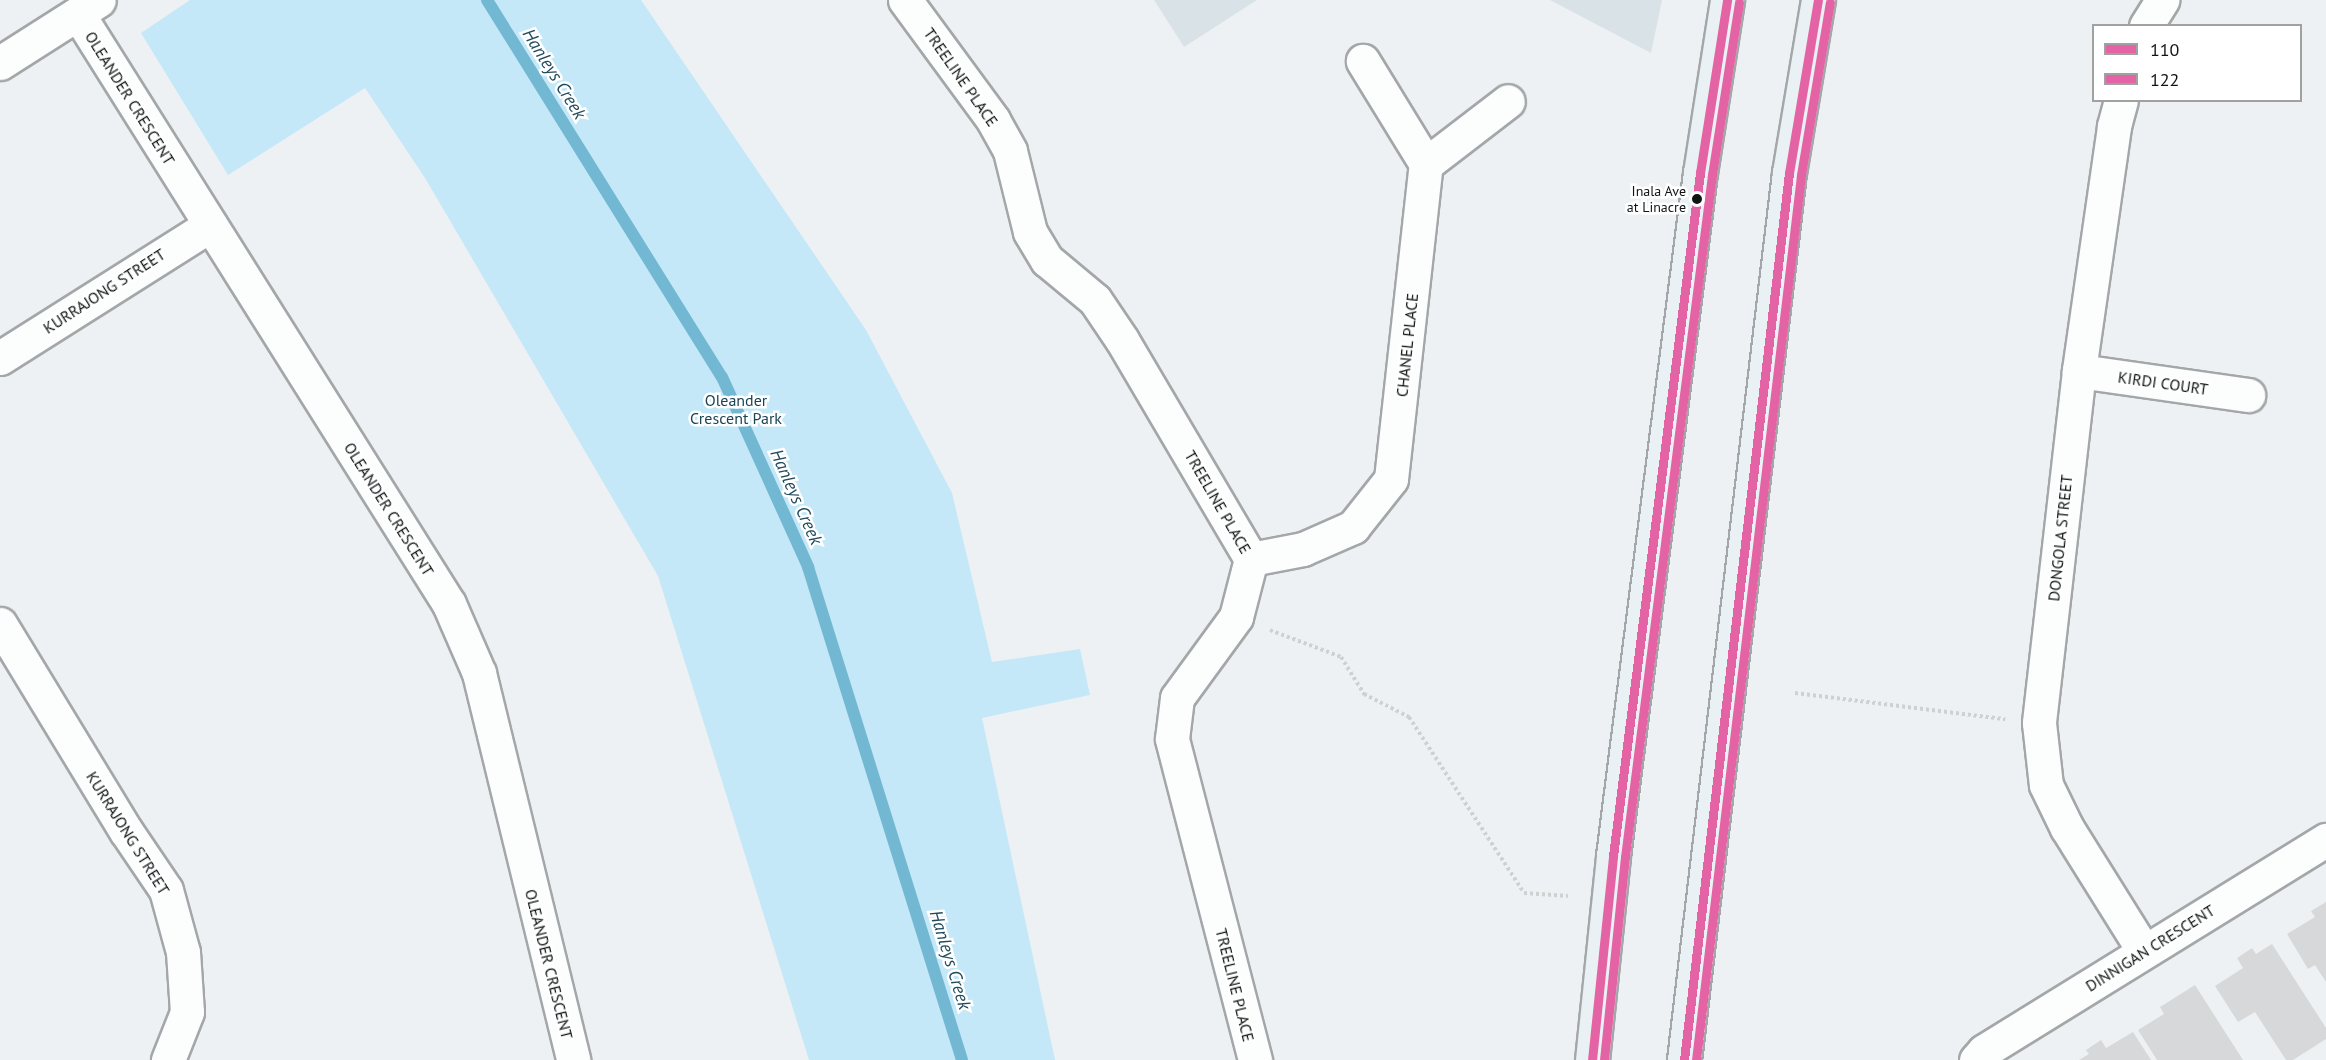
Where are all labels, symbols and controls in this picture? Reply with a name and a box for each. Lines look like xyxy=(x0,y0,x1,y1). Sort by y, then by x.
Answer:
street label: TREELINE PLACE xyxy=(920,24,1002,130)
legend xyxy=(2092,24,2302,102)
water label: Hanleys Creek xyxy=(518,25,590,123)
street label: OLEANDER CRESCENT xyxy=(81,28,179,168)
text: 110 xyxy=(2150,38,2179,61)
text: 122 xyxy=(2150,68,2179,91)
place label: Inala Ave at Linacre xyxy=(1627,183,1686,216)
marker: Inala Ave at Linacre xyxy=(1691,193,1703,205)
street label: KURRAJONG STREET xyxy=(39,244,169,338)
street label: CHANEL PLACE xyxy=(1392,292,1422,398)
street label: KIRDI COURT xyxy=(2117,367,2209,399)
park label: Oleander Crescent Park xyxy=(690,390,782,428)
street label: OLEANDER CRESCENT xyxy=(340,439,438,579)
water label: Hanleys Creek xyxy=(765,446,827,548)
street label: TREELINE PLACE xyxy=(1181,447,1255,557)
street label: DONGOLA STREET xyxy=(2044,473,2076,603)
street label: KURRAJONG STREET xyxy=(82,768,174,898)
street label: OLEANDER CRESCENT xyxy=(521,887,577,1041)
street label: DINNIGAN CRESCENT xyxy=(2082,900,2218,996)
water label: Hanleys Creek xyxy=(925,908,975,1012)
street label: TREELINE PLACE xyxy=(1212,926,1258,1044)

